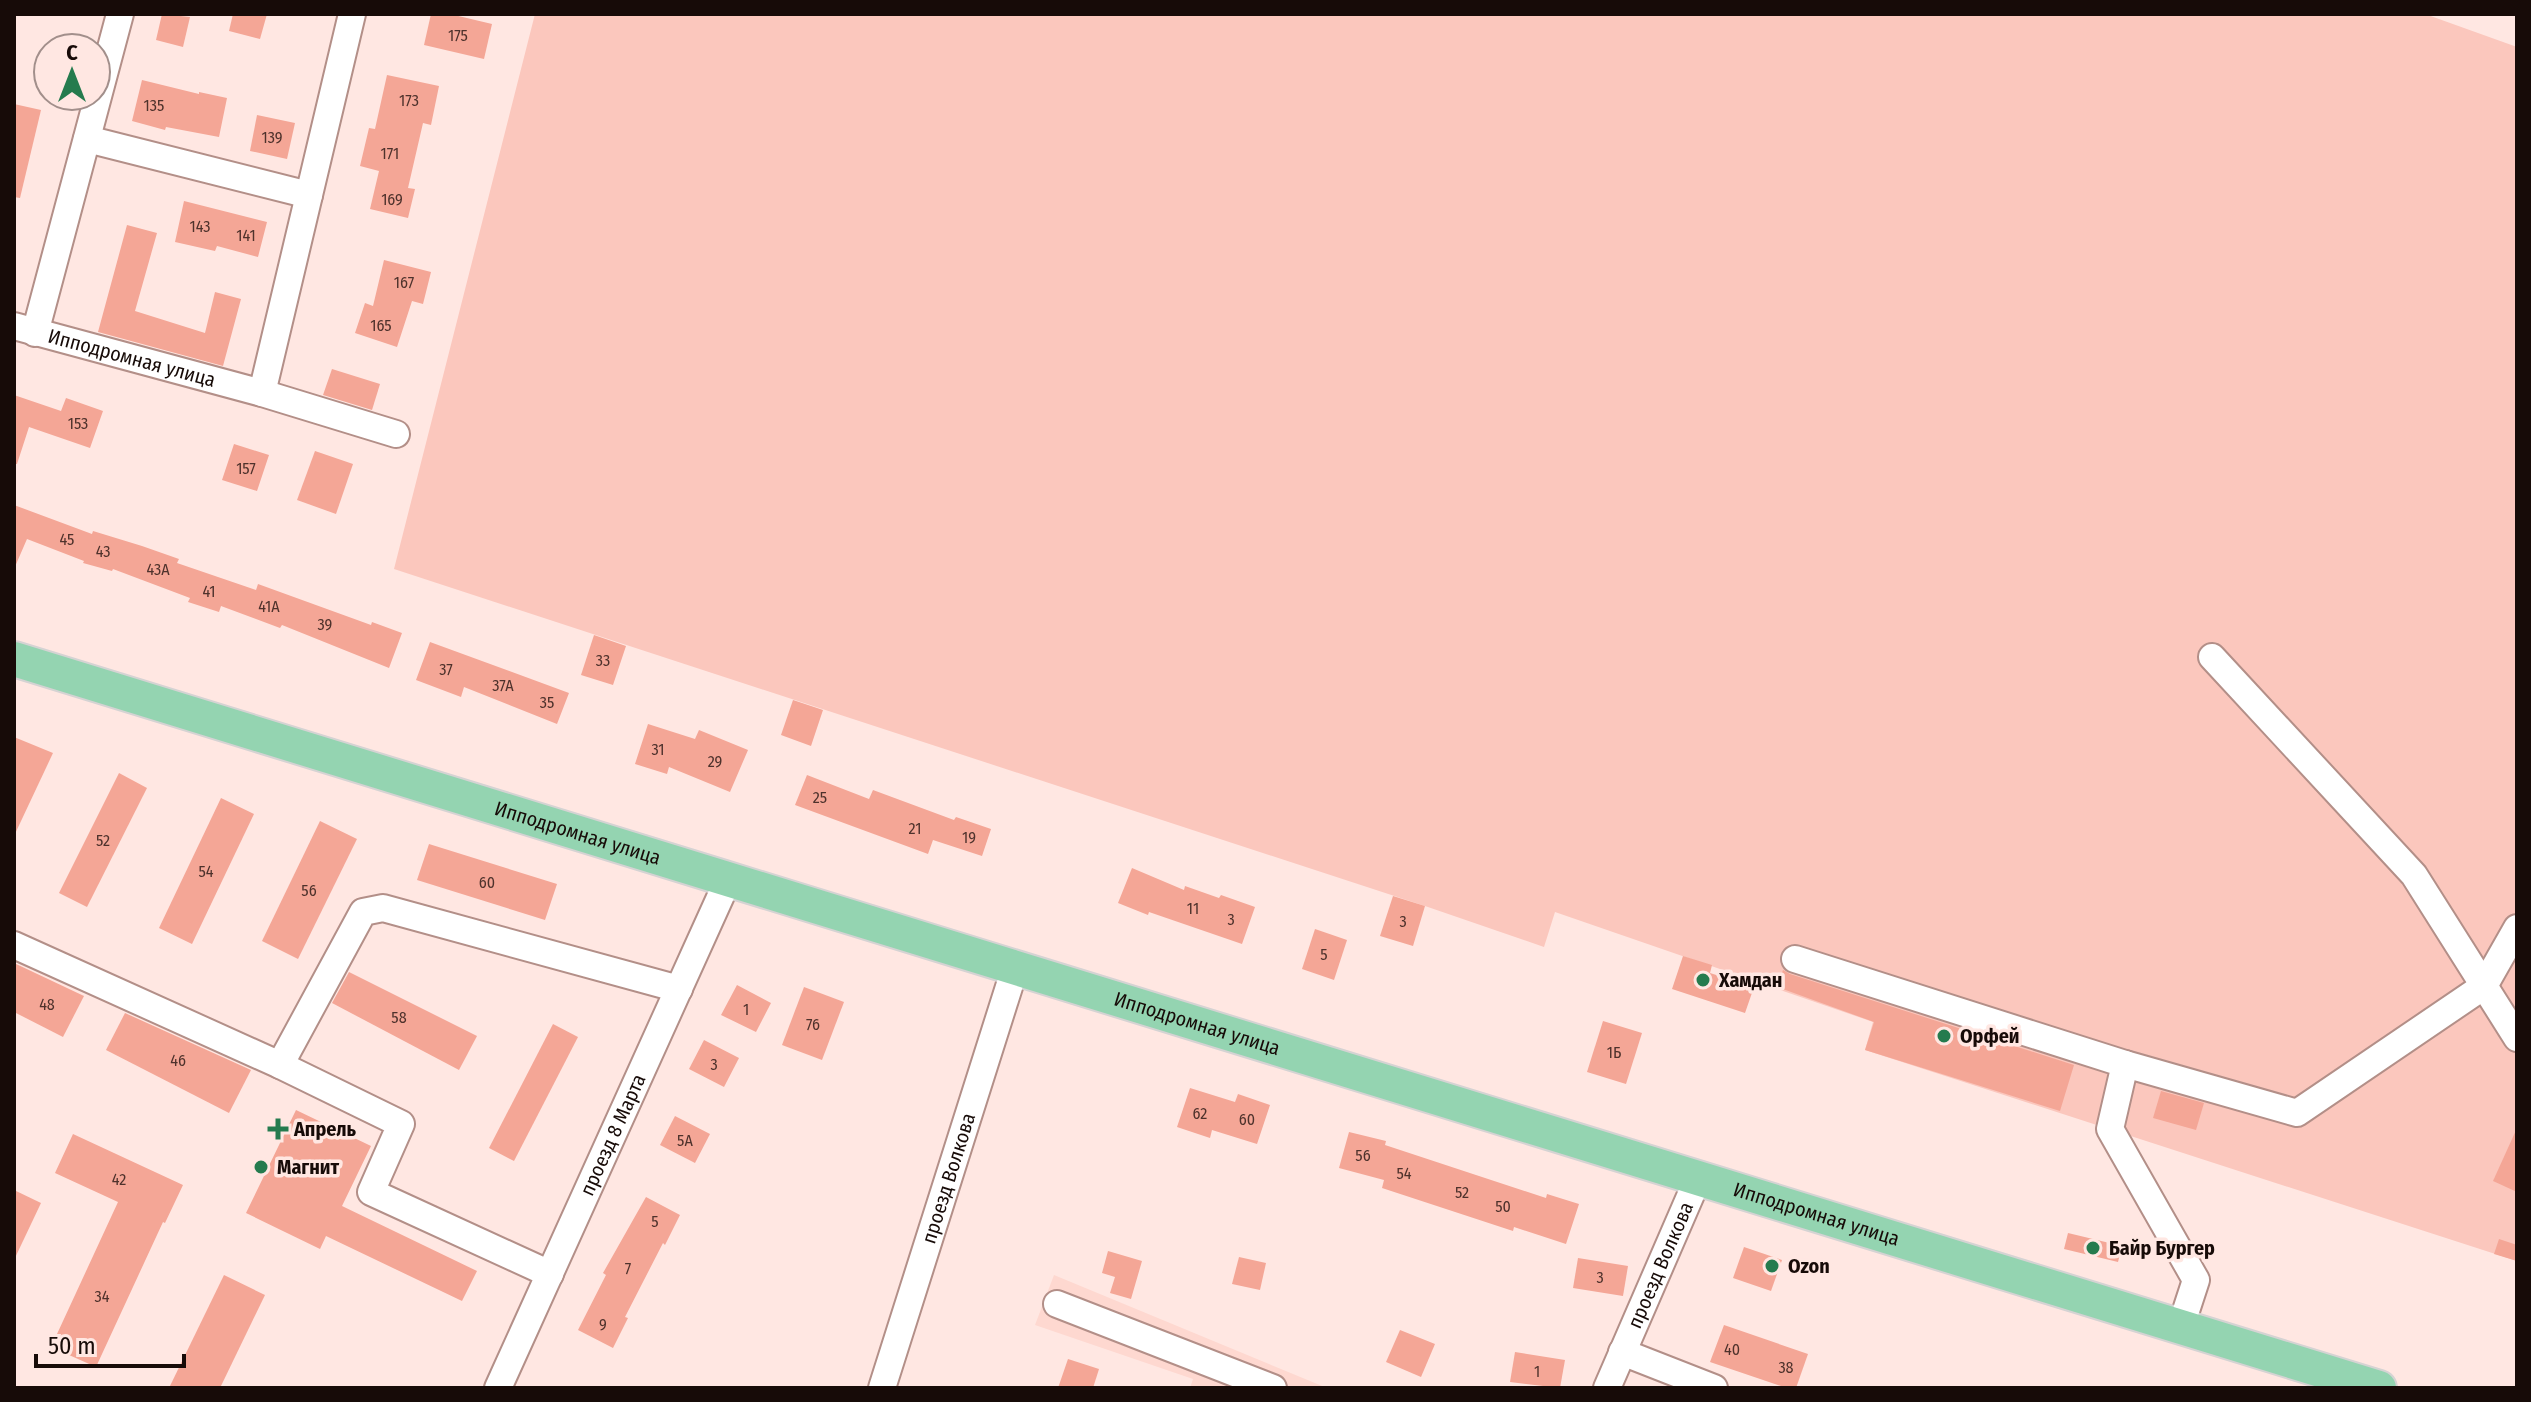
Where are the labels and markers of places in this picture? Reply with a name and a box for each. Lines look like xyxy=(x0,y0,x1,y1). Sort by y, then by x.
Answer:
place label: Хамдан xyxy=(1718,968,1782,992)
marker: Хамдан xyxy=(1694,971,1712,989)
place label: Орфей xyxy=(1960,1024,2020,1048)
marker: Орфей xyxy=(1935,1027,1953,1045)
place label: Апрель xyxy=(293,1117,357,1141)
marker: Апрель xyxy=(269,1120,287,1138)
place label: Магнит xyxy=(277,1155,340,1179)
marker: Магнит xyxy=(252,1158,270,1176)
place label: Байр Бургер xyxy=(2109,1236,2215,1260)
marker: Байр Бургер xyxy=(2084,1239,2102,1257)
place label: Ozon xyxy=(1788,1254,1830,1278)
marker: Ozon xyxy=(1763,1257,1781,1275)

